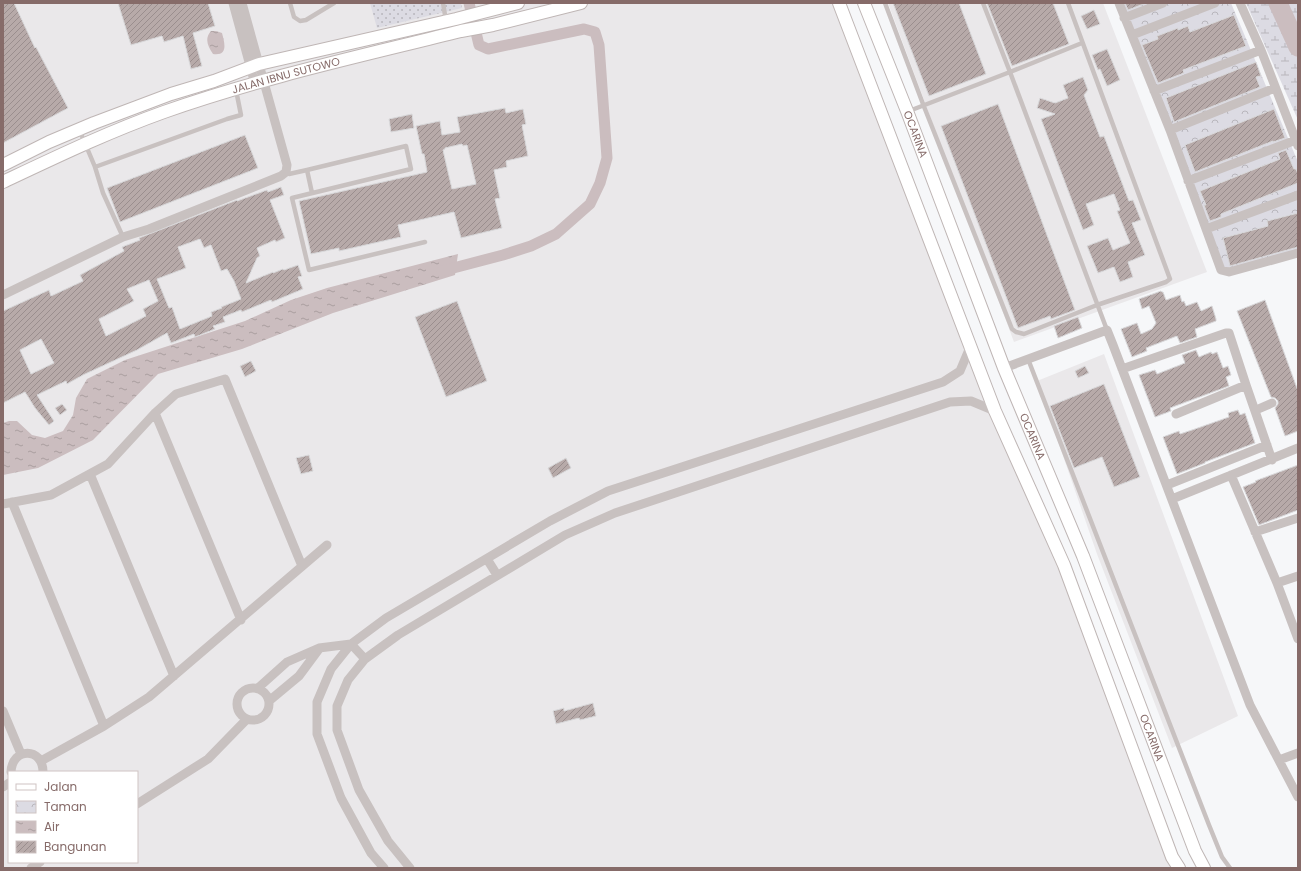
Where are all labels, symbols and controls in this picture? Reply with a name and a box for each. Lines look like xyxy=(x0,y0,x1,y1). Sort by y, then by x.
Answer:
street label: JALAN IBNU SUTOWO xyxy=(230,53,342,98)
street label: OCARINA xyxy=(900,108,932,161)
street label: OCARINA xyxy=(1016,411,1050,463)
street label: OCARINA xyxy=(1136,712,1168,764)
legend xyxy=(8,771,138,863)
text: Jalan xyxy=(44,778,77,795)
text: Taman xyxy=(44,798,87,815)
text: Air xyxy=(44,818,60,835)
text: Bangunan xyxy=(44,838,106,855)

